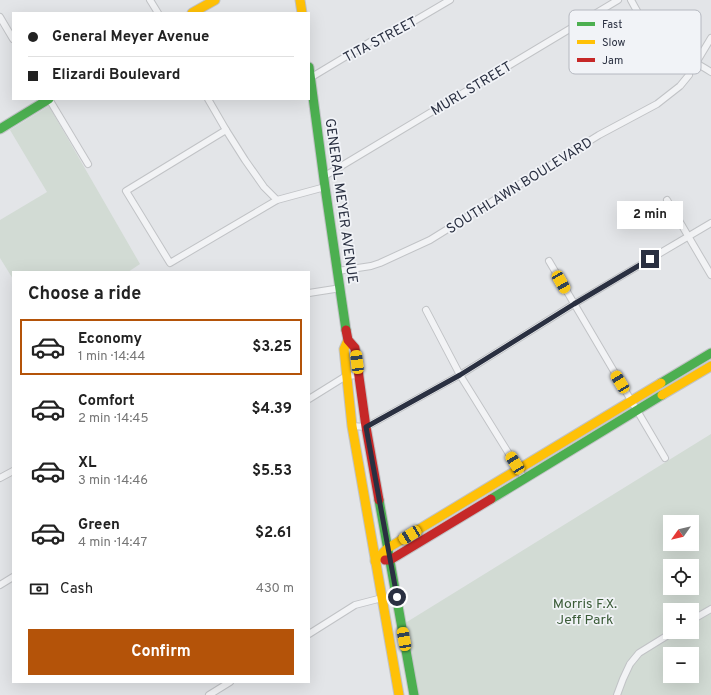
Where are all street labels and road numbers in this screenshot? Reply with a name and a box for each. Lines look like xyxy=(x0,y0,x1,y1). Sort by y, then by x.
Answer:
street label: TITA STREET xyxy=(341,14,421,67)
street label: MURL STREET xyxy=(428,58,515,120)
street label: GENERAL MEYER AVENUE xyxy=(320,117,361,285)
street label: SOUTHLAWN BOULEVARD xyxy=(444,134,596,238)

